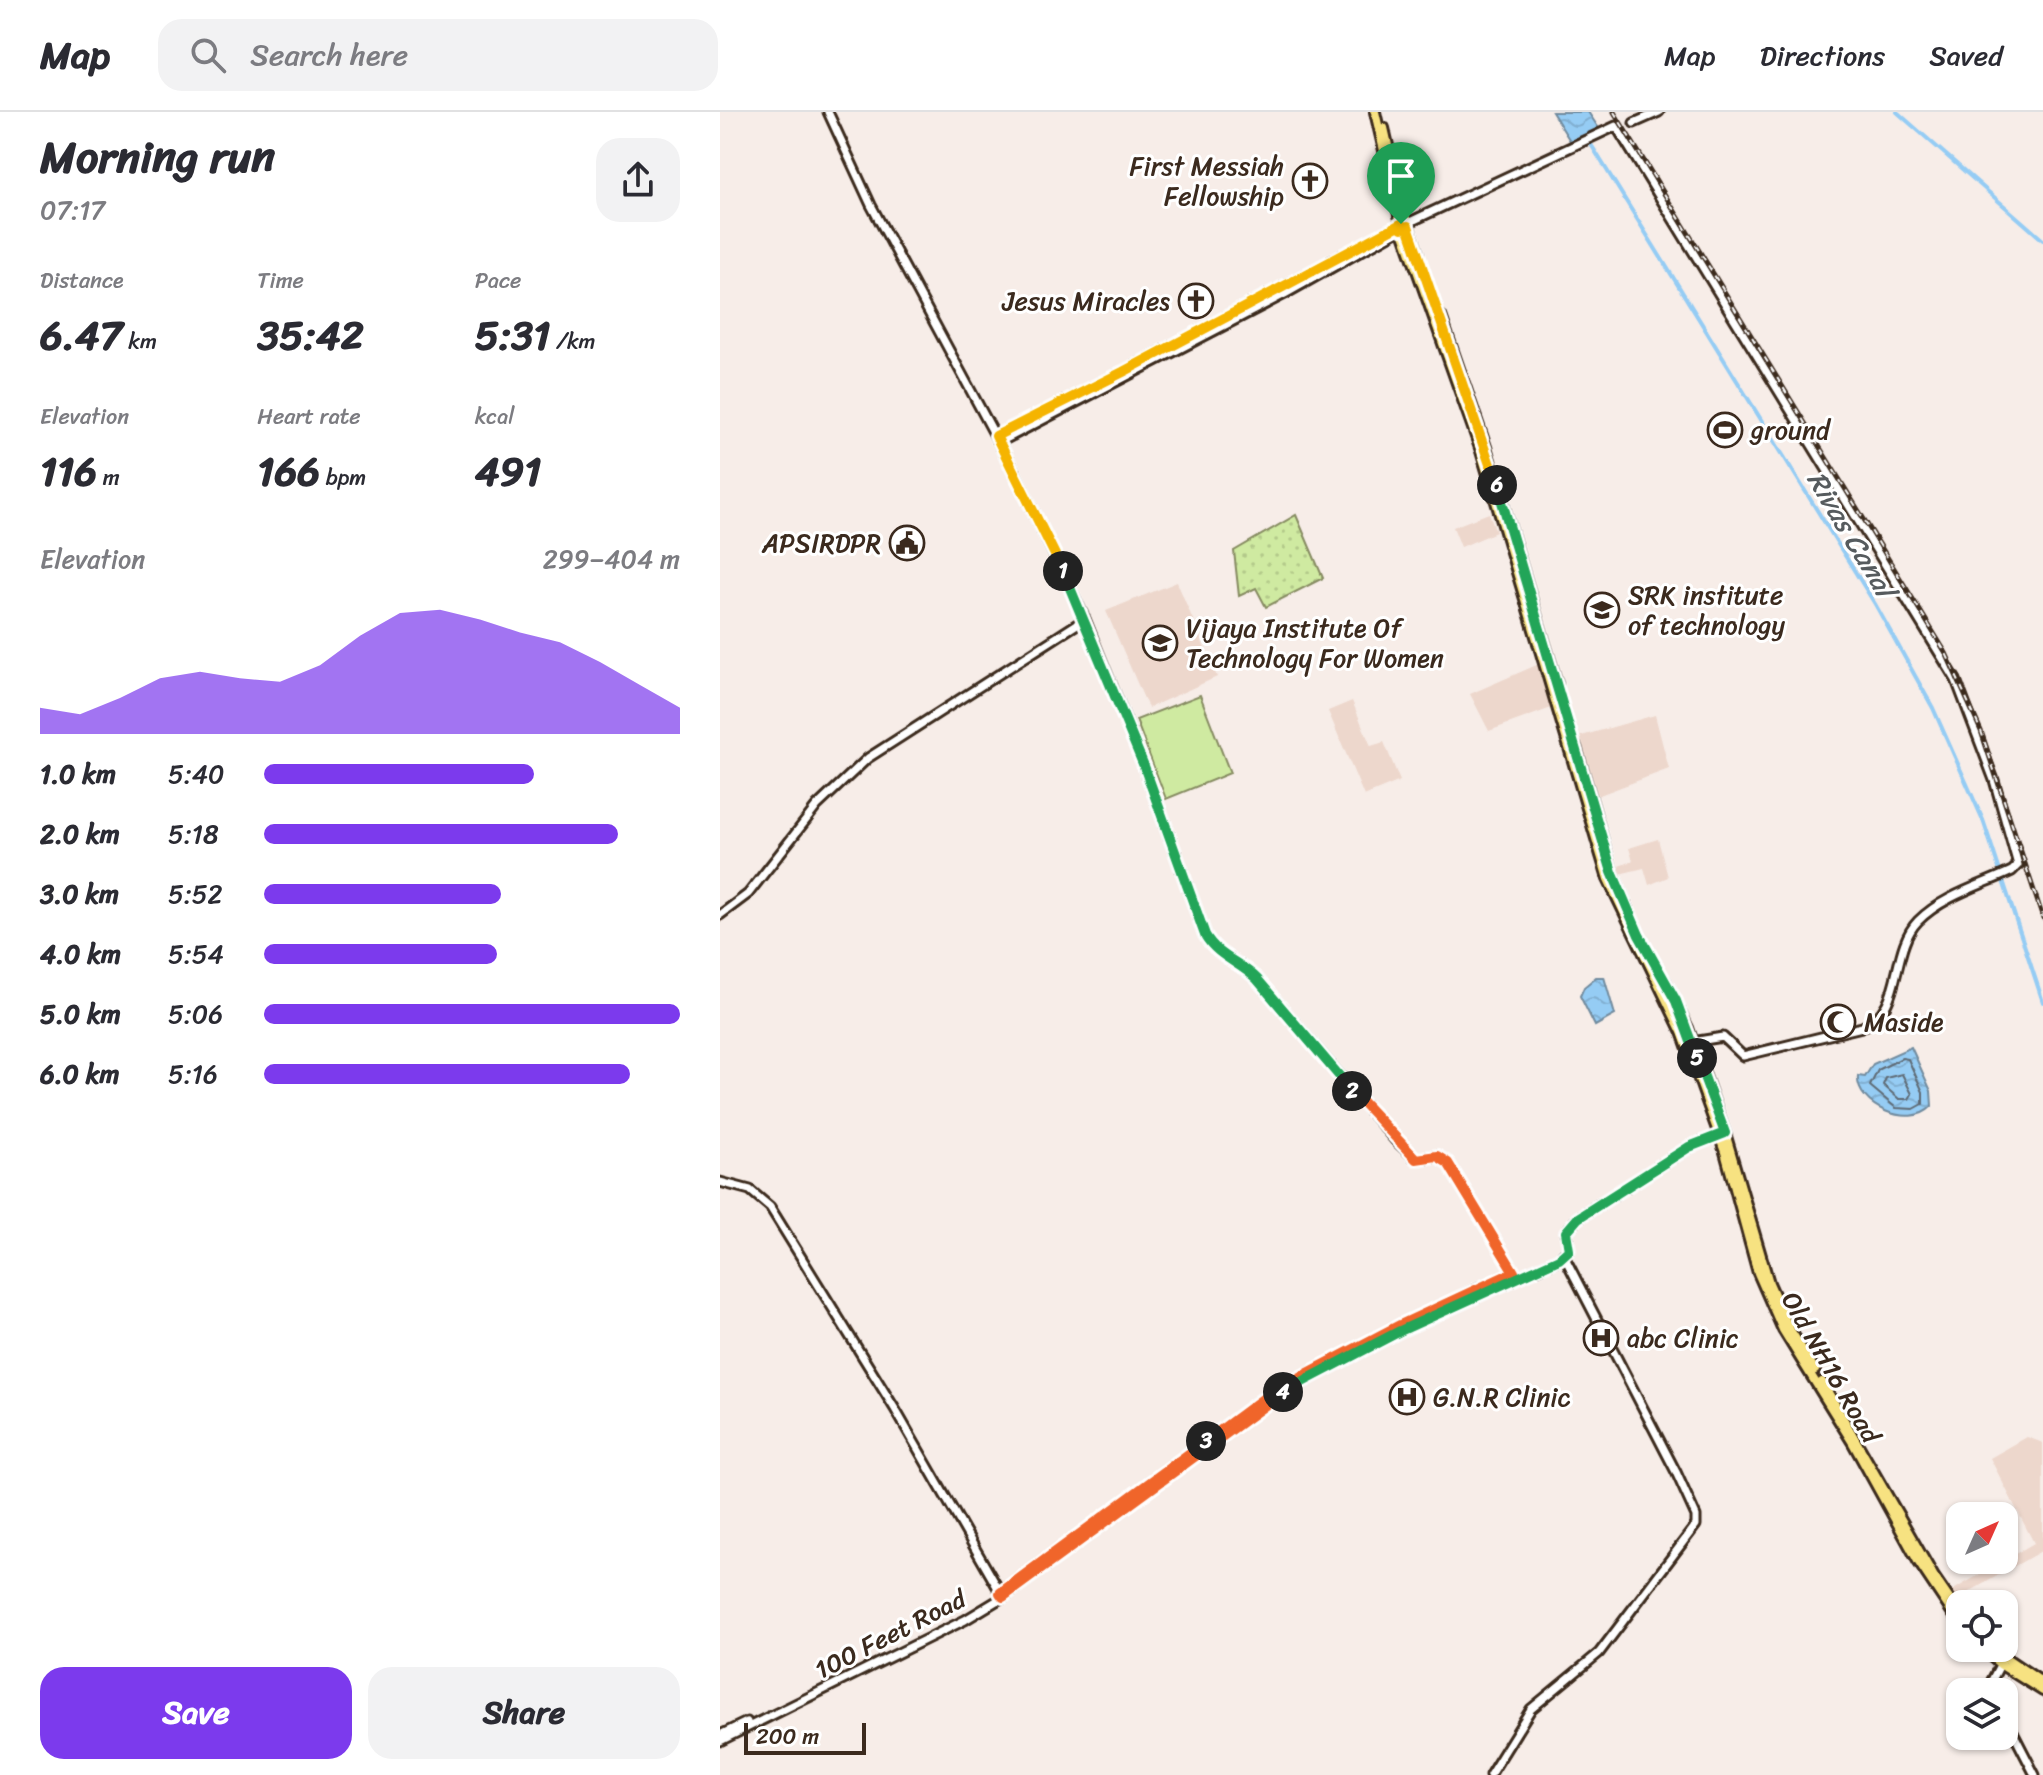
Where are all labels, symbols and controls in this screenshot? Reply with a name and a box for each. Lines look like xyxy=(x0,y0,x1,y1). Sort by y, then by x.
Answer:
search box xyxy=(158,19,718,91)
text: Map xyxy=(40,22,110,89)
text: Search here xyxy=(250,28,408,82)
text: Map xyxy=(1664,31,1716,80)
text: Directions xyxy=(1760,31,1885,80)
text: Saved xyxy=(1929,31,2003,80)
icon: search xyxy=(186,33,230,77)
text: Morning run xyxy=(40,118,275,196)
button: share xyxy=(596,138,680,222)
pin xyxy=(1367,142,1435,224)
place label: First Messiah Fellowship xyxy=(1129,143,1284,219)
icon: arrive xyxy=(1379,154,1423,198)
church icon: First Messiah Fellowship xyxy=(1291,162,1329,200)
text: 07:17 xyxy=(40,187,105,233)
text: Distance xyxy=(40,261,124,300)
text: Time xyxy=(257,261,304,300)
text: Pace xyxy=(475,261,521,300)
place label: Jesus Miracles xyxy=(1001,278,1170,324)
church icon: Jesus Miracles xyxy=(1177,282,1215,320)
text: 6.47 xyxy=(40,300,123,371)
text: 35:42 xyxy=(257,300,364,371)
text: 5:31 xyxy=(475,300,550,371)
text: km xyxy=(123,322,157,361)
text: /km xyxy=(550,322,596,361)
text: Elevation xyxy=(40,397,129,436)
text: Heart rate xyxy=(257,397,361,436)
text: kcal xyxy=(475,397,515,436)
place label: ground xyxy=(1749,407,1832,453)
sports icon: ground xyxy=(1706,411,1744,449)
text: 116 xyxy=(40,436,97,507)
text: 166 xyxy=(257,436,320,507)
text: 491 xyxy=(475,436,541,507)
text: m xyxy=(97,458,120,497)
text: bpm xyxy=(320,458,366,497)
water label: Rivas Canal xyxy=(1794,461,1911,612)
pin: 6 xyxy=(1477,465,1517,505)
text: 6 xyxy=(1491,465,1503,504)
place label: APSIRDPR xyxy=(761,520,881,566)
public building icon: APSIRDPR xyxy=(888,524,926,562)
text: Elevation xyxy=(40,536,145,582)
text: 299–404 m xyxy=(543,536,680,582)
pin: 1 xyxy=(1043,551,1083,591)
text: 1 xyxy=(1058,551,1068,590)
place label: SRK institute of technology xyxy=(1628,572,1785,648)
school or university icon: SRK institute of technology xyxy=(1583,591,1621,629)
place label: Vijaya Institute Of Technology For Women xyxy=(1186,605,1444,681)
school or university icon: Vijaya Institute Of Technology For Women xyxy=(1141,624,1179,662)
text: 1.0 km xyxy=(40,751,116,797)
text: 5:40 xyxy=(168,751,224,797)
text: 2.0 km xyxy=(40,811,120,857)
text: 5:18 xyxy=(168,811,219,857)
text: 3.0 km xyxy=(40,871,119,917)
text: 5:52 xyxy=(168,871,223,917)
text: 4.0 km xyxy=(40,931,121,977)
text: 5:54 xyxy=(168,931,224,977)
text: 5.0 km xyxy=(40,991,121,1037)
text: 5:06 xyxy=(168,991,223,1037)
place label: Maside xyxy=(1864,999,1944,1045)
mosque icon: Maside xyxy=(1819,1003,1857,1041)
pin: 5 xyxy=(1677,1038,1717,1078)
text: 5 xyxy=(1690,1038,1704,1077)
text: 6.0 km xyxy=(40,1051,120,1097)
text: 5:16 xyxy=(168,1051,218,1097)
pin: 2 xyxy=(1332,1071,1372,1111)
text: 2 xyxy=(1346,1071,1358,1110)
street label: Old NH16 Road xyxy=(1769,1282,1894,1454)
place label: abc Clinic xyxy=(1627,1315,1739,1361)
hospital icon: abc Clinic xyxy=(1582,1319,1620,1357)
pin: 4 xyxy=(1263,1372,1303,1412)
text: 4 xyxy=(1276,1372,1290,1411)
place label: G.N.R Clinic xyxy=(1433,1374,1570,1420)
hospital icon: G.N.R Clinic xyxy=(1388,1378,1426,1416)
pin: 3 xyxy=(1186,1421,1226,1461)
text: 3 xyxy=(1200,1421,1212,1460)
north arrow xyxy=(1946,1502,2018,1574)
map controls xyxy=(1946,1502,2018,1750)
street label: 100 Feet Road xyxy=(806,1575,976,1692)
button: locate xyxy=(1946,1590,2018,1662)
button: Save xyxy=(40,1667,352,1759)
button: Share xyxy=(368,1667,680,1759)
button: layers xyxy=(1946,1678,2018,1750)
text: 200 m xyxy=(756,1717,819,1756)
scale bar xyxy=(744,1719,866,1755)

